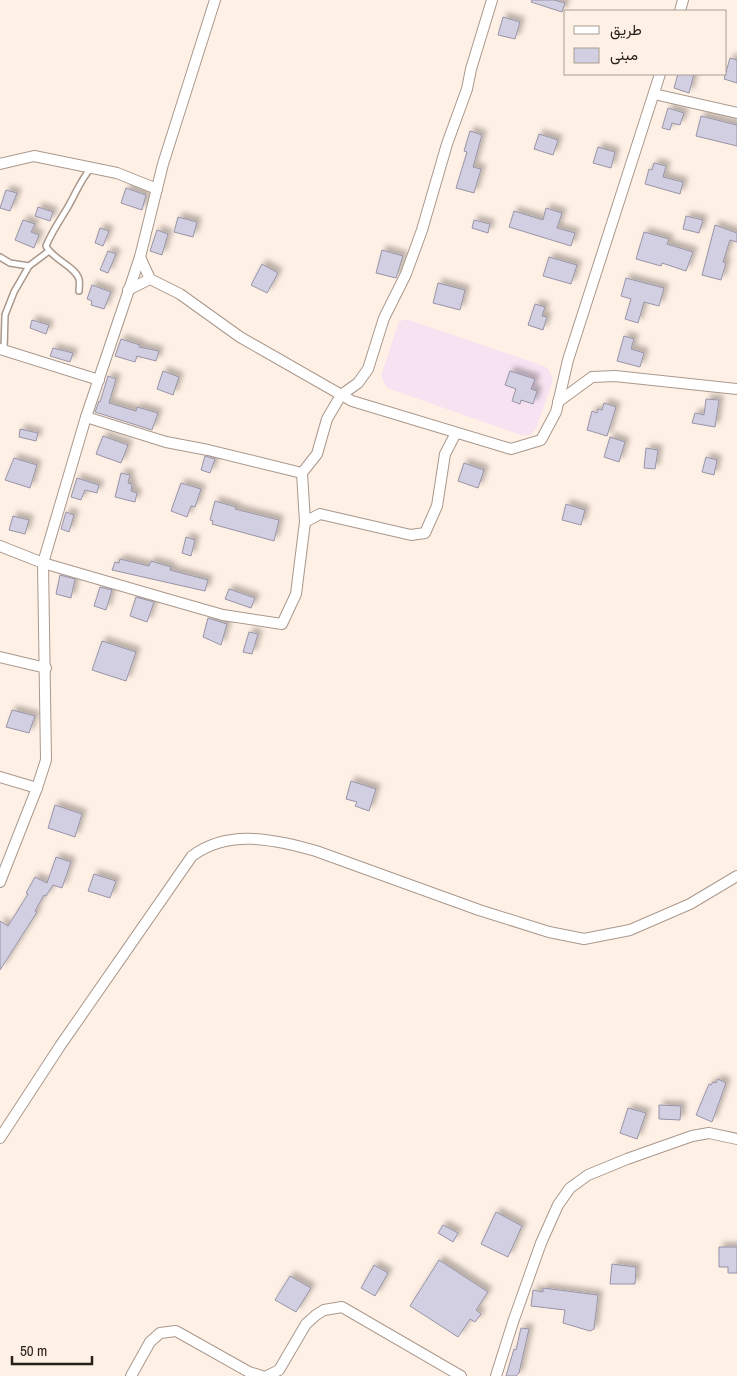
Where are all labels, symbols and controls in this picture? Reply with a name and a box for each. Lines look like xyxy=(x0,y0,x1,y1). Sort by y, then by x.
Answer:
legend xyxy=(564,10,727,75)
text: طريق xyxy=(610,19,642,40)
text: مبنى xyxy=(610,44,638,65)
scale bar xyxy=(12,1334,92,1366)
text: 50 m xyxy=(20,1340,47,1361)

